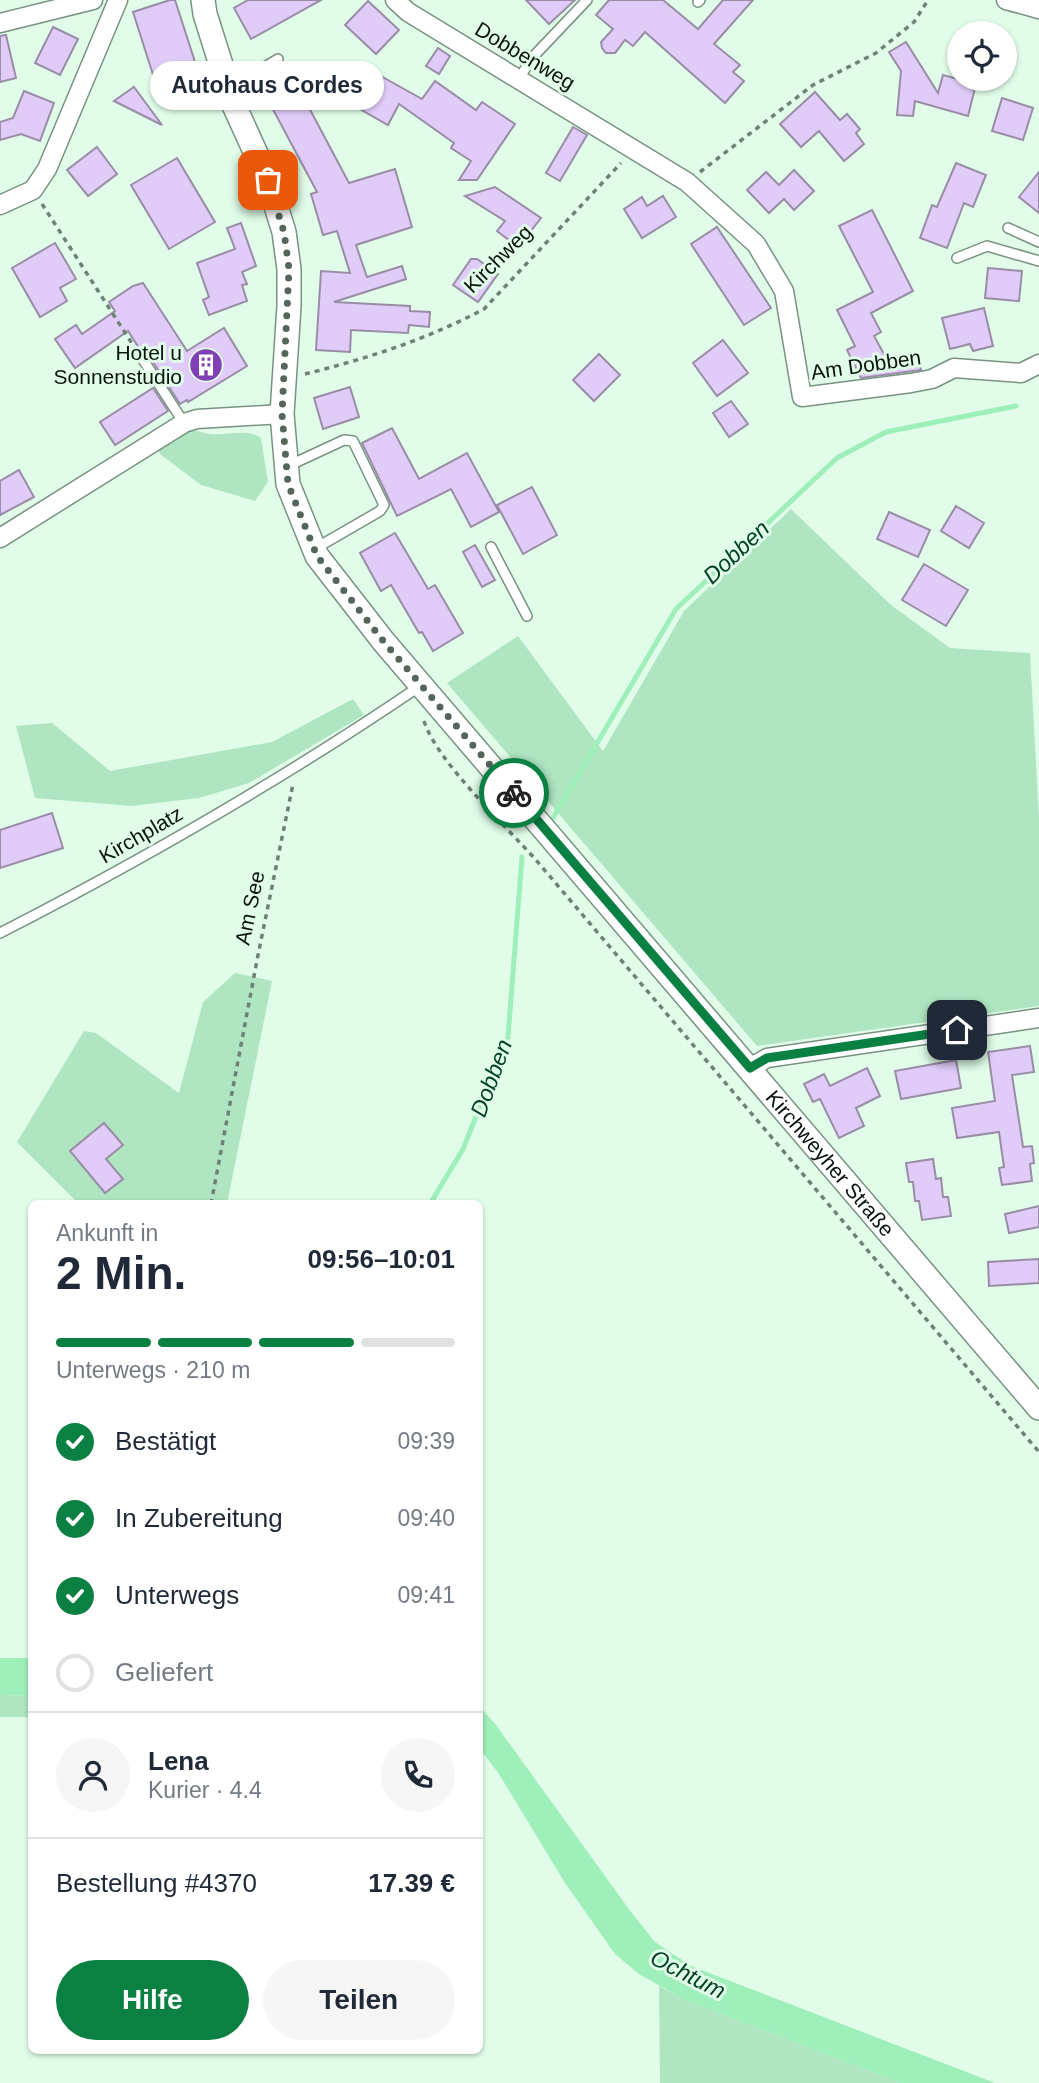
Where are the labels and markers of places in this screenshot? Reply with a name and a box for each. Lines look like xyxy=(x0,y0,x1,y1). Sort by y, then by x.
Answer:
callout: Autohaus Cordes xyxy=(151,61,385,110)
pin xyxy=(238,150,298,210)
place label: Hotel u Sonnenstudio xyxy=(54,341,182,388)
building icon: Hotel u Sonnenstudio xyxy=(187,346,225,384)
pin xyxy=(927,1000,987,1060)

